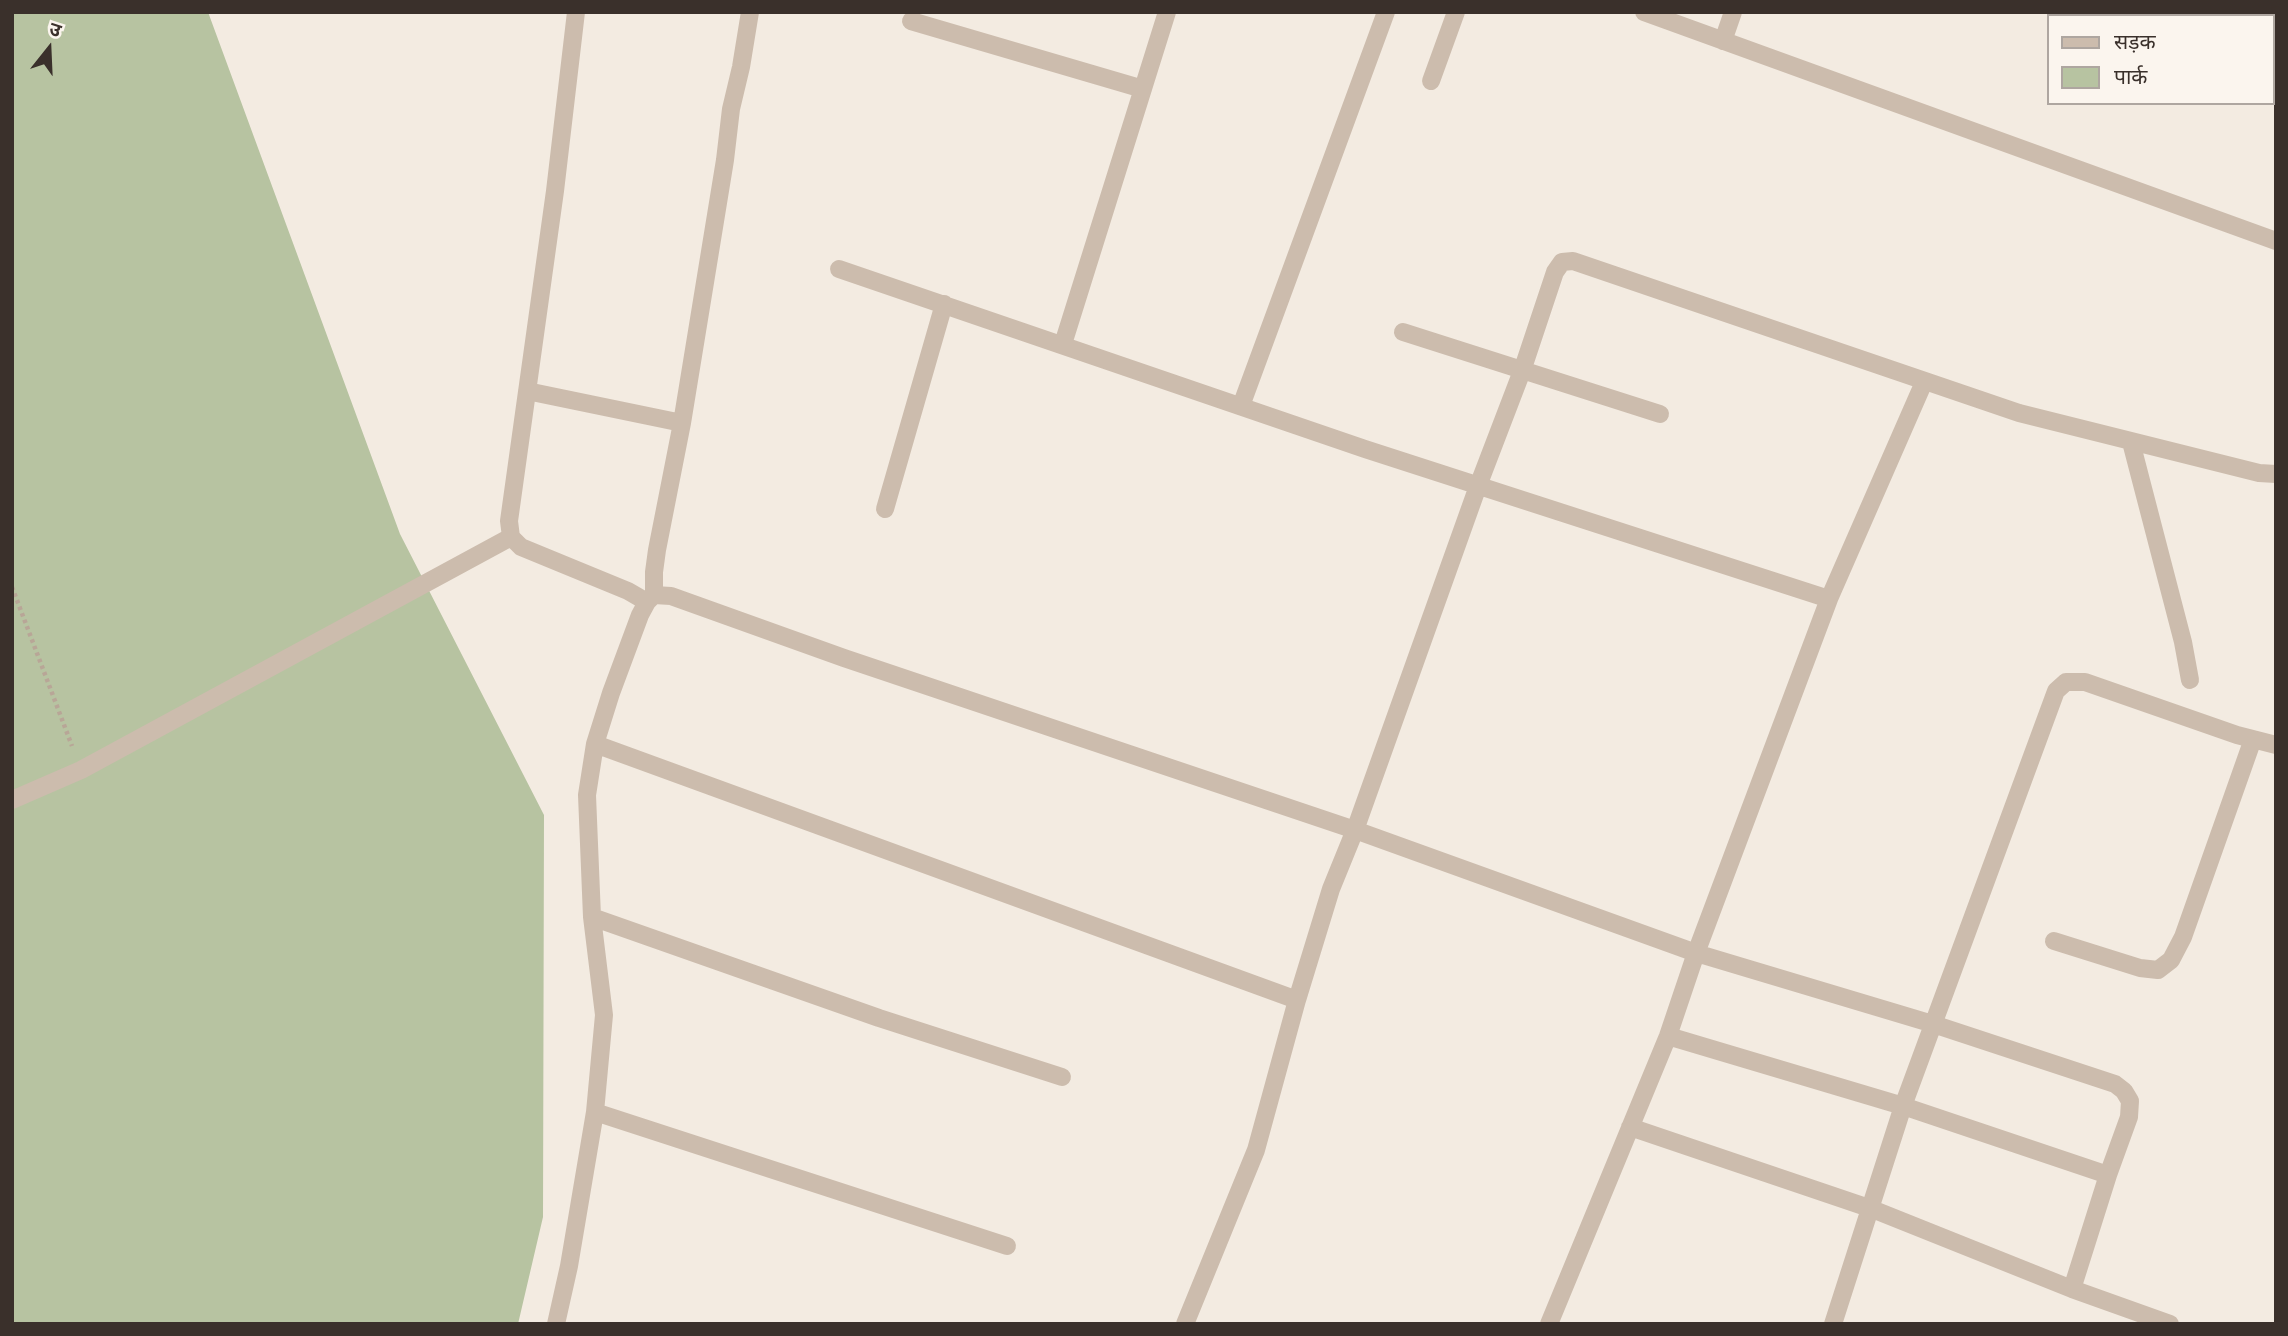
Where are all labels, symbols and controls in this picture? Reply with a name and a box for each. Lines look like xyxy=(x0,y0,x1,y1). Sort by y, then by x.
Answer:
north arrow xyxy=(14,14,84,84)
legend xyxy=(2046,14,2274,105)
text: उ xyxy=(47,16,64,41)
text: सड़क xyxy=(2114,28,2156,54)
text: पार्क xyxy=(2114,63,2148,89)

